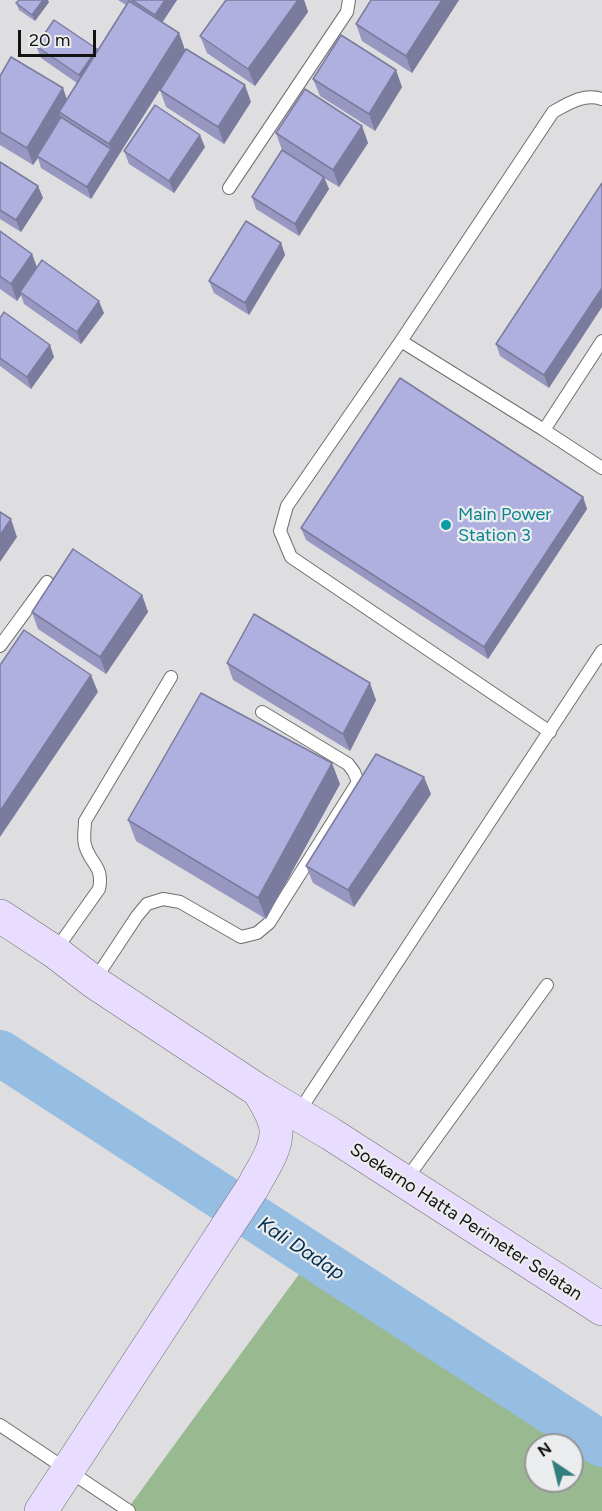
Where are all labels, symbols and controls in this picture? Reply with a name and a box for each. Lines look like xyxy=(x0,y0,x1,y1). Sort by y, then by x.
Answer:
scale bar xyxy=(21,18,99,56)
text: 20 m xyxy=(29,29,70,51)
place label: Main Power Station 3 xyxy=(458,504,551,546)
marker: Main Power Station 3 xyxy=(439,518,453,532)
street label: Soekarno Hatta Perimeter Selatan xyxy=(346,1139,586,1305)
water label: Kali Dadap xyxy=(253,1212,349,1286)
north arrow xyxy=(524,1433,584,1493)
text: N xyxy=(534,1438,555,1461)

